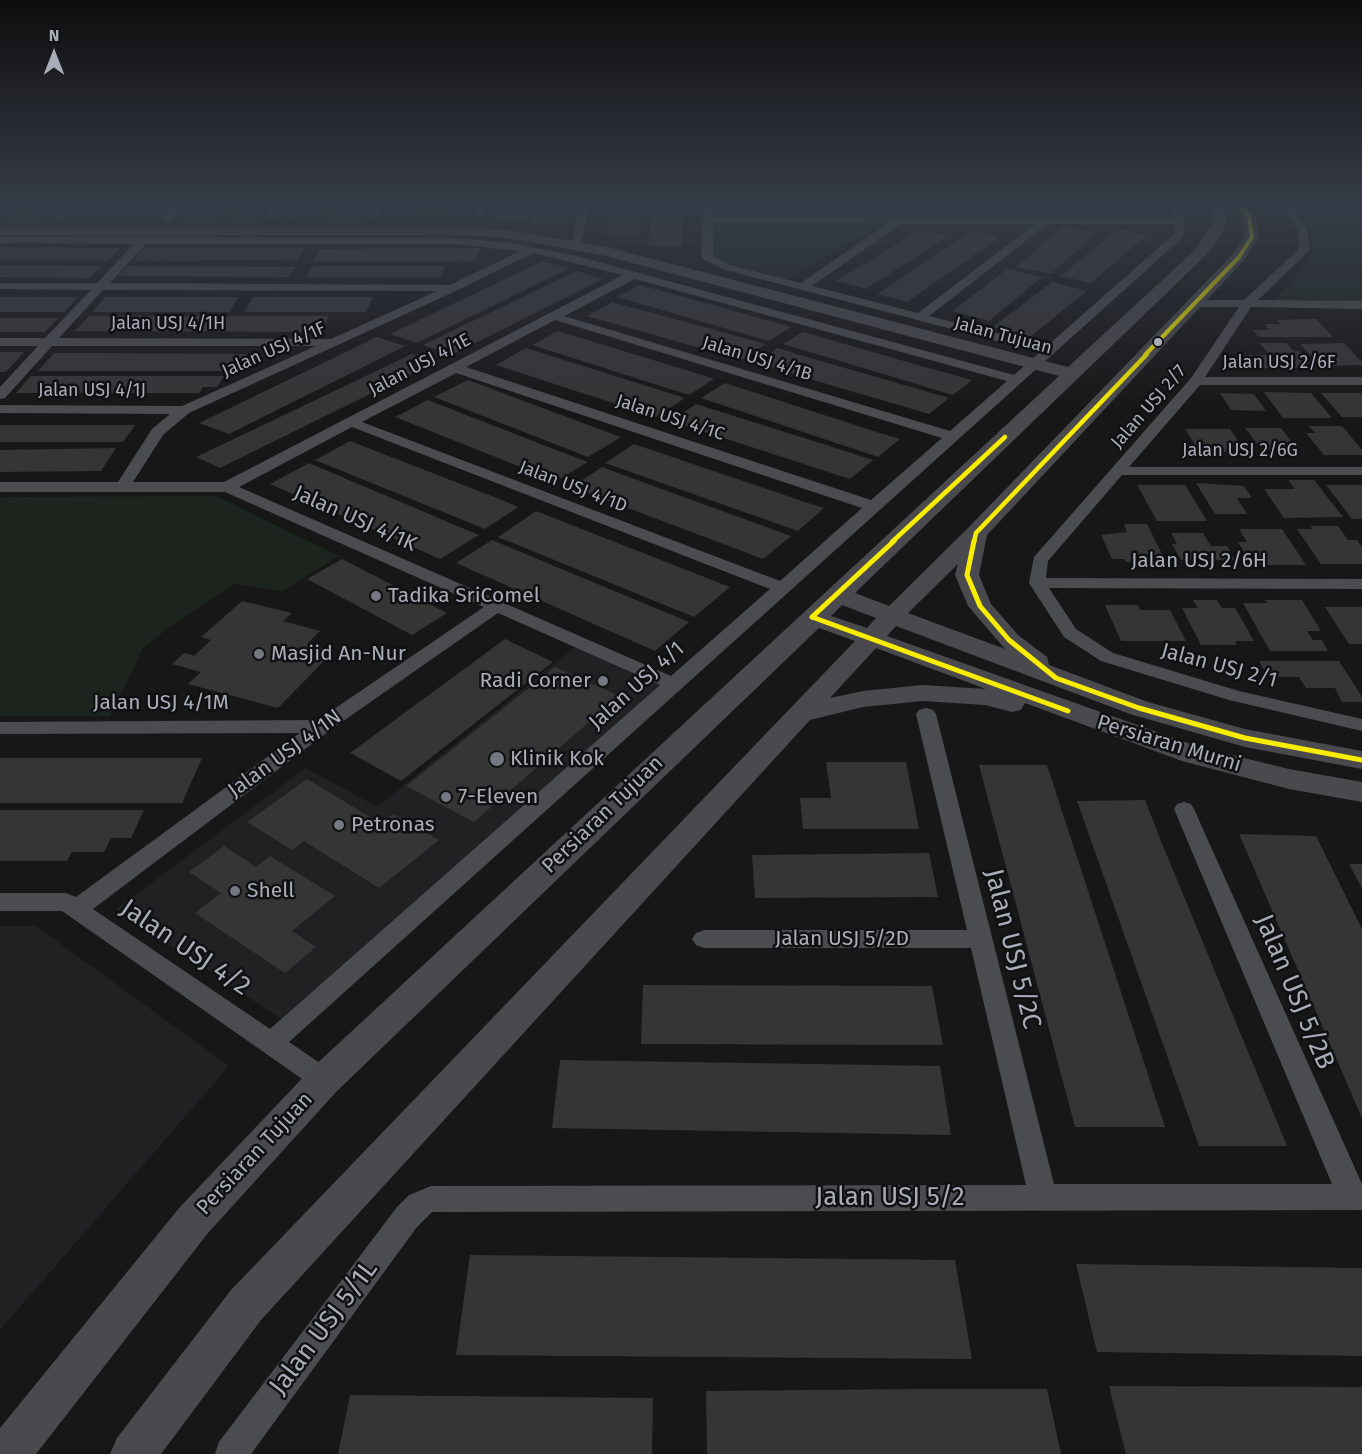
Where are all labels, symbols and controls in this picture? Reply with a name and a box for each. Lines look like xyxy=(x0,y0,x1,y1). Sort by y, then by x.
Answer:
north arrow xyxy=(24,24,84,84)
text: N xyxy=(49,26,59,45)
street label: Jalan USJ 4/1H xyxy=(111,313,225,335)
street label: Jalan Tujuan xyxy=(952,313,1054,359)
street label: Jalan USJ 4/1F xyxy=(219,317,329,383)
street label: Jalan USJ 4/1E xyxy=(365,329,475,401)
street label: Jalan USJ 4/1B xyxy=(700,332,814,386)
unlabelled marker xyxy=(1152,336,1164,348)
street label: Jalan USJ 2/6F xyxy=(1222,352,1336,374)
street label: Jalan USJ 2/7 xyxy=(1107,361,1191,453)
street label: Jalan USJ 4/1J xyxy=(38,380,146,402)
street label: Jalan USJ 4/1C xyxy=(613,390,727,446)
street label: Jalan USJ 2/6G xyxy=(1182,440,1298,462)
street label: Jalan USJ 4/1D xyxy=(516,456,630,518)
street label: Jalan USJ 4/1K xyxy=(290,481,420,557)
street label: Jalan USJ 2/6H xyxy=(1131,548,1267,574)
place label: Tadika SriComel xyxy=(388,583,540,609)
marker: Tadika SriComel xyxy=(369,589,383,603)
street label: Jalan USJ 4/1 xyxy=(584,637,690,735)
street label: Jalan USJ 2/1 xyxy=(1158,638,1280,694)
place label: Masjid An-Nur xyxy=(271,641,406,667)
marker: Masjid An-Nur xyxy=(252,647,266,661)
place label: Radi Corner xyxy=(479,668,591,694)
marker: Radi Corner xyxy=(596,674,610,688)
street label: Jalan USJ 4/1M xyxy=(93,690,229,716)
street label: Jalan USJ 4/1N xyxy=(223,704,347,804)
street label: Persiaran Murni xyxy=(1094,710,1244,778)
place label: Klinik Kok xyxy=(510,746,604,772)
marker: Klinik Kok xyxy=(488,750,506,768)
street label: Persiaran Tujuan xyxy=(537,751,669,879)
place label: 7-Eleven xyxy=(458,784,538,810)
marker: 7-Eleven xyxy=(439,790,453,804)
place label: Petronas xyxy=(351,812,435,838)
marker: Petronas xyxy=(332,818,346,832)
street label: Jalan USJ 5/2C xyxy=(977,866,1047,1032)
place label: Shell xyxy=(247,878,295,904)
marker: Shell xyxy=(228,884,242,898)
street label: Jalan USJ 4/2 xyxy=(114,893,256,1003)
street label: Jalan USJ 5/2B xyxy=(1247,910,1341,1074)
street label: Jalan USJ 5/2D xyxy=(775,926,909,952)
street label: Persiaran Tujuan xyxy=(192,1087,318,1221)
street label: Jalan USJ 5/2 xyxy=(815,1182,965,1214)
street label: Jalan USJ 5/1L xyxy=(263,1255,385,1401)

